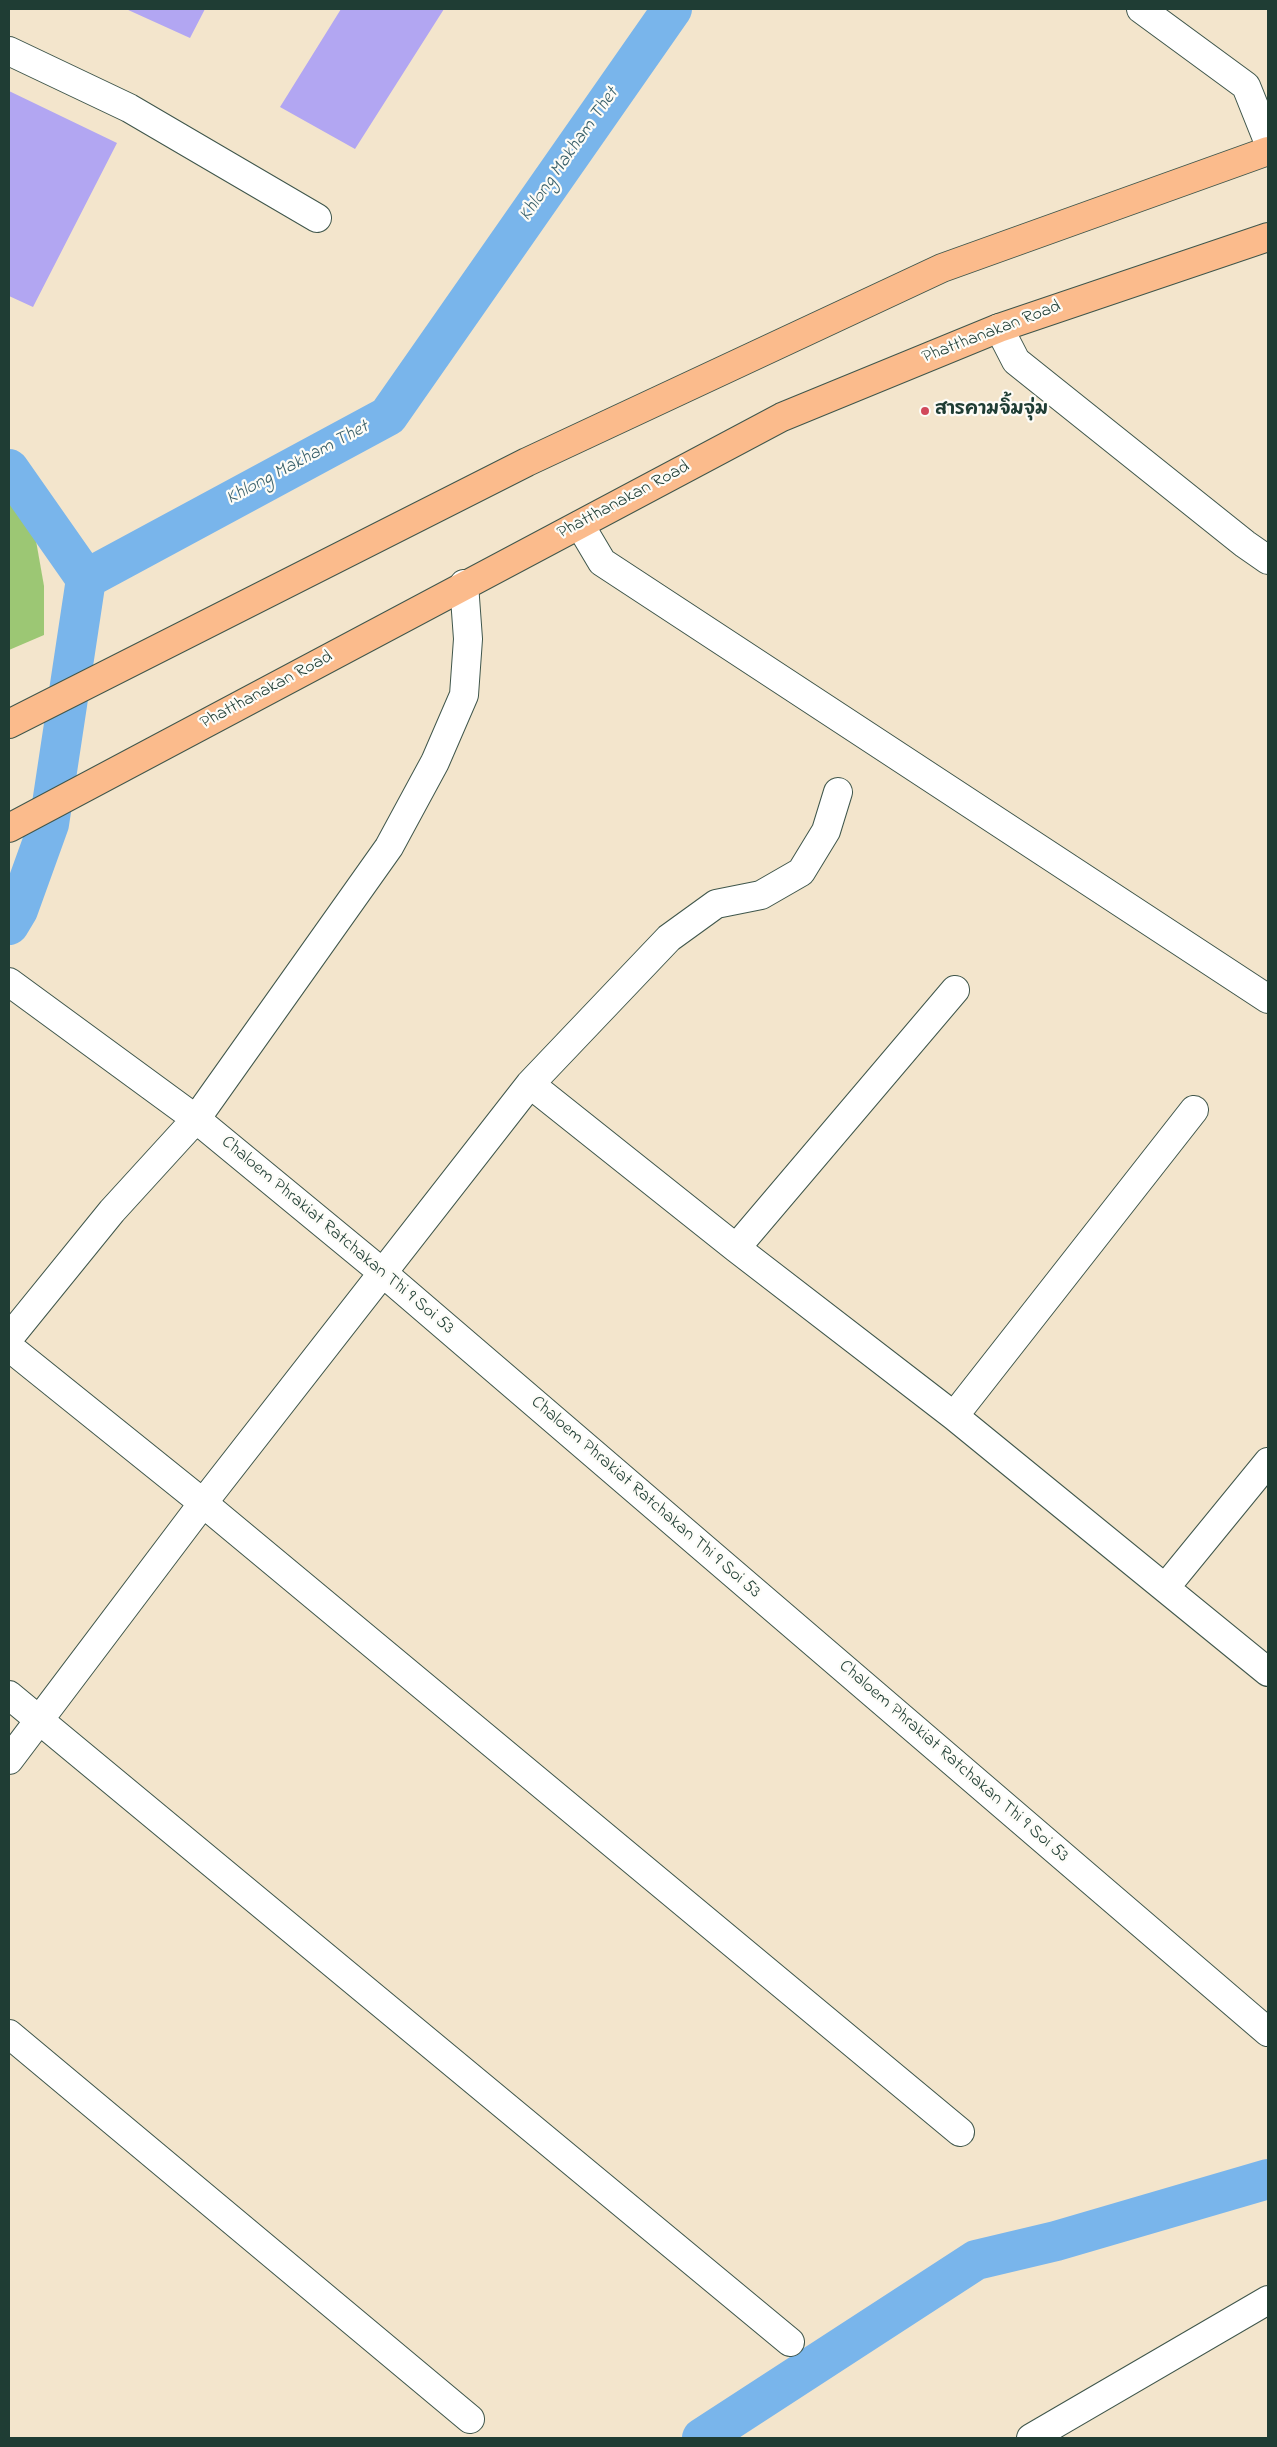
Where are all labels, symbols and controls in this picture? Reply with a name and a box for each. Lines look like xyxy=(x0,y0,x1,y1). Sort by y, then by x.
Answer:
water label: Khlong Makham Thet xyxy=(515,84,625,226)
street label: Phatthanakan Road xyxy=(920,297,1064,369)
place label: สารคามจิ้มจุ่ม xyxy=(935,400,1048,422)
marker: สารคามจิ้มจุ่ม xyxy=(919,405,931,417)
water label: Khlong Makham Thet xyxy=(223,417,373,511)
street label: Phatthanakan Road xyxy=(554,457,694,545)
street label: Phatthanakan Road xyxy=(197,647,337,735)
street label: Chaloem Phrakiat Ratchakan Thi 9 Soi 53 xyxy=(216,1132,458,1340)
street label: Chaloem Phrakiat Ratchakan Thi 9 Soi 53 xyxy=(526,1392,764,1604)
street label: Chaloem Phrakiat Ratchakan Thi 9 Soi 53 xyxy=(834,1656,1072,1868)

